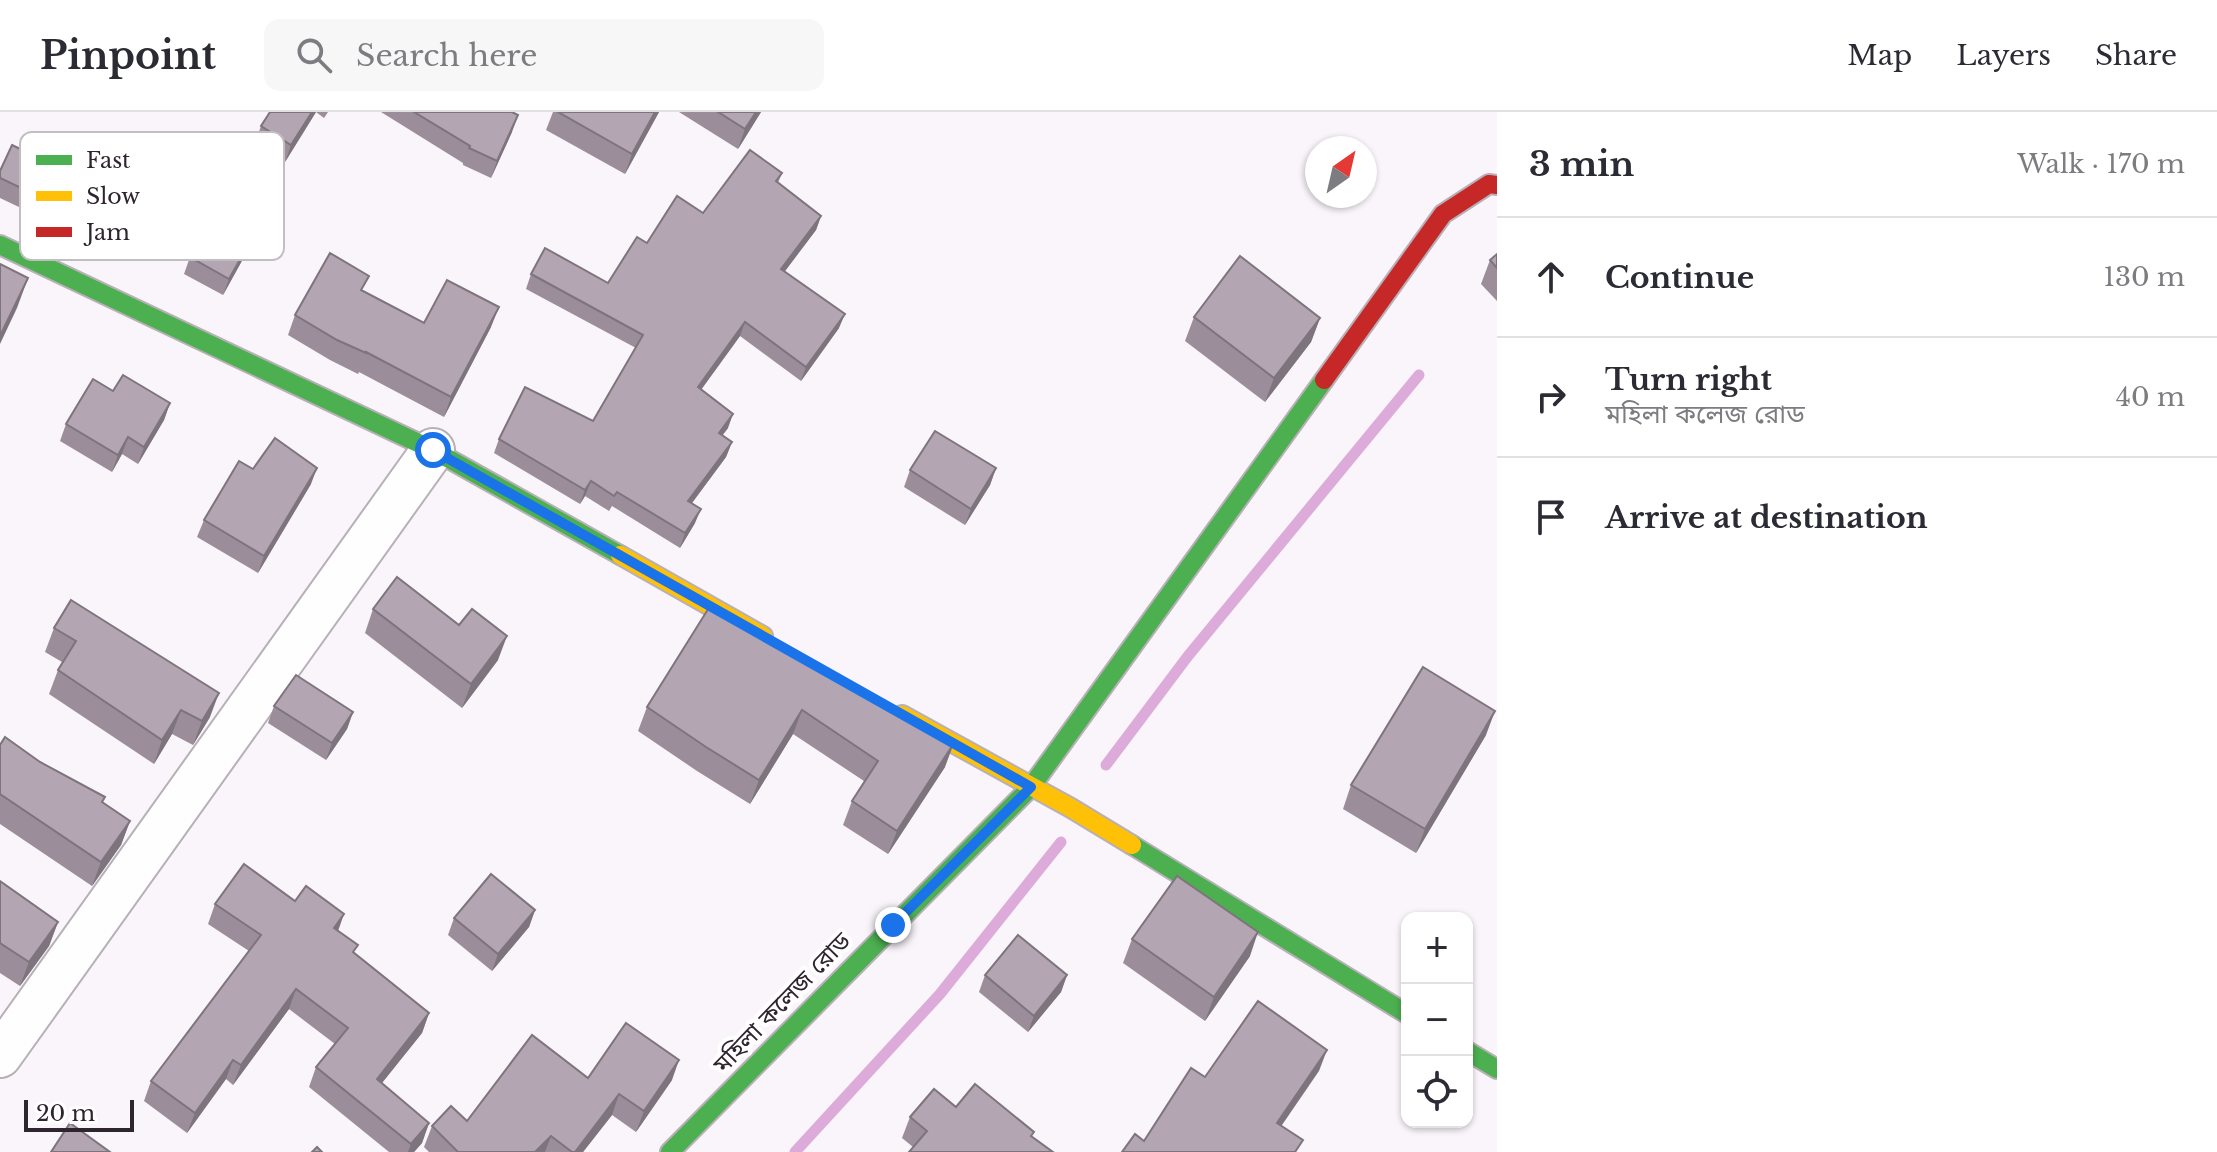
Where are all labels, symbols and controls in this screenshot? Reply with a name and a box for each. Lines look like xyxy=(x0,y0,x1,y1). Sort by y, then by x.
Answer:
search box xyxy=(264,19,824,91)
text: Pinpoint xyxy=(40,32,216,79)
icon: search xyxy=(292,33,336,77)
text: Search here xyxy=(356,37,538,74)
text: Map xyxy=(1847,38,1912,73)
text: Layers xyxy=(1956,38,2051,73)
text: Share xyxy=(2095,38,2177,73)
legend xyxy=(20,132,284,260)
north arrow xyxy=(1305,136,1377,208)
text: 3 min xyxy=(1529,143,1634,185)
text: Fast xyxy=(86,147,131,174)
text: Walk · 170 m xyxy=(2017,148,2185,180)
text: Slow xyxy=(86,183,140,210)
text: Jam xyxy=(83,219,130,246)
icon: ahead xyxy=(1529,255,1573,299)
text: Continue xyxy=(1605,259,1754,296)
text: 130 m xyxy=(2103,261,2185,293)
text: Turn right xyxy=(1605,361,1772,398)
icon: right xyxy=(1529,375,1573,419)
text: 40 m xyxy=(2116,381,2185,413)
text: মহিলা কলেজ রোড xyxy=(1605,398,1805,430)
route start xyxy=(415,432,451,468)
icon: arrive xyxy=(1529,495,1573,539)
text: Arrive at destination xyxy=(1605,499,1928,536)
route end xyxy=(875,907,911,943)
map controls xyxy=(1401,912,1473,1128)
button: + xyxy=(1401,912,1473,984)
street label: মহিলা কলেজ রোড xyxy=(707,926,857,1080)
button: − xyxy=(1401,984,1473,1056)
button: locate xyxy=(1401,1056,1473,1128)
scale bar xyxy=(24,1096,134,1132)
text: 20 m xyxy=(36,1100,95,1127)

